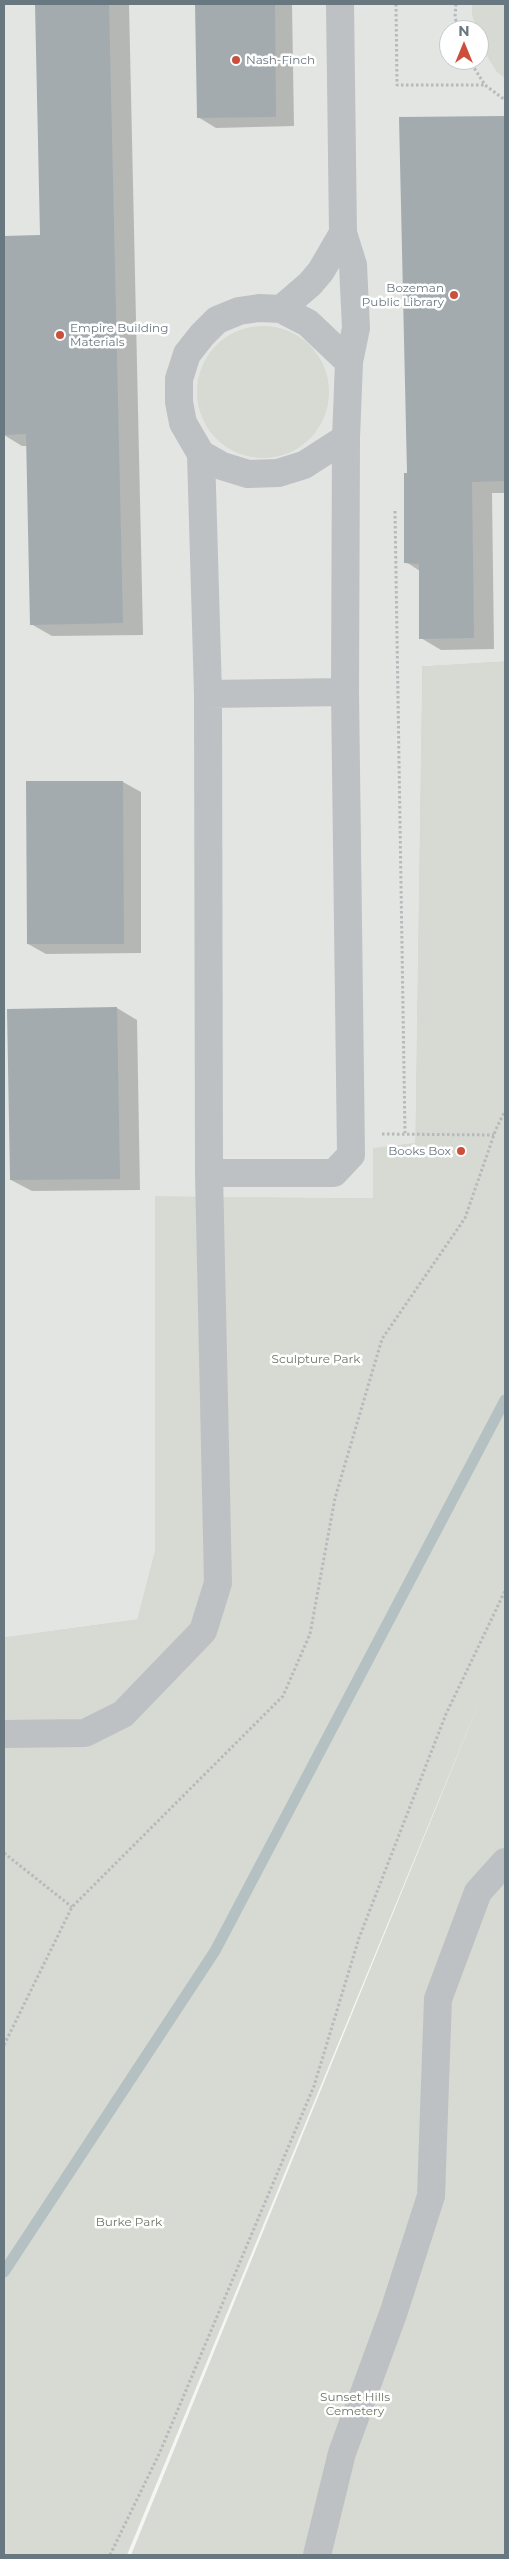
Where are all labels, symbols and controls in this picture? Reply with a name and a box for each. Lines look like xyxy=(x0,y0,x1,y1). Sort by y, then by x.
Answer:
north arrow xyxy=(439,20,489,70)
text: N xyxy=(458,22,470,40)
place label: Nash-Finch xyxy=(246,53,315,67)
marker: Nash-Finch xyxy=(230,54,242,66)
place label: Bozeman Public Library xyxy=(362,281,444,309)
marker: Bozeman Public Library xyxy=(448,289,460,301)
place label: Empire Building Materials xyxy=(70,321,168,349)
marker: Empire Building Materials xyxy=(54,329,66,341)
place label: Books Box xyxy=(388,1144,451,1158)
marker: Books Box xyxy=(455,1145,467,1157)
park label: Sculpture Park xyxy=(272,1352,360,1366)
park label: Burke Park xyxy=(96,2215,162,2229)
park label: Sunset Hills Cemetery xyxy=(320,2390,390,2418)

